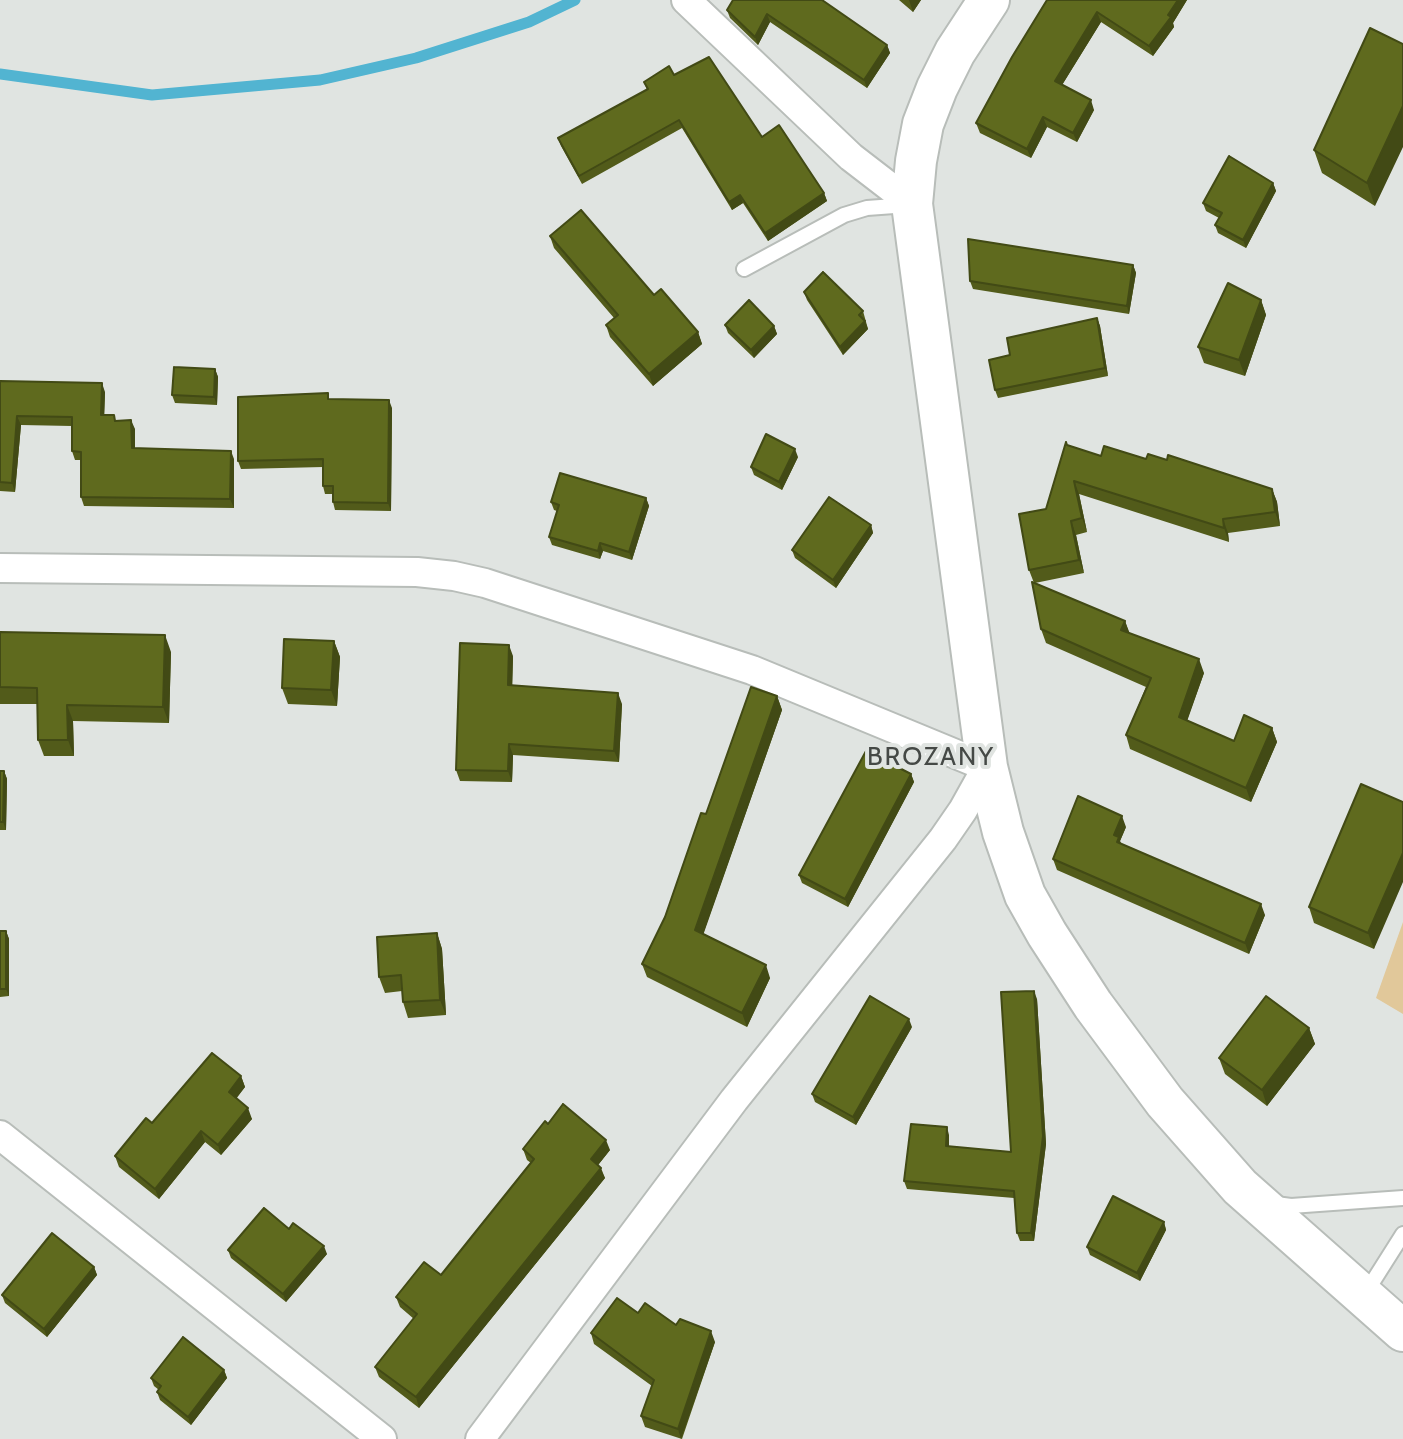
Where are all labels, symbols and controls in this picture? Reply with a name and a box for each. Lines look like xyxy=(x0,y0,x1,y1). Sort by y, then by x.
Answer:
district label: BROZANY xyxy=(867,741,995,773)

